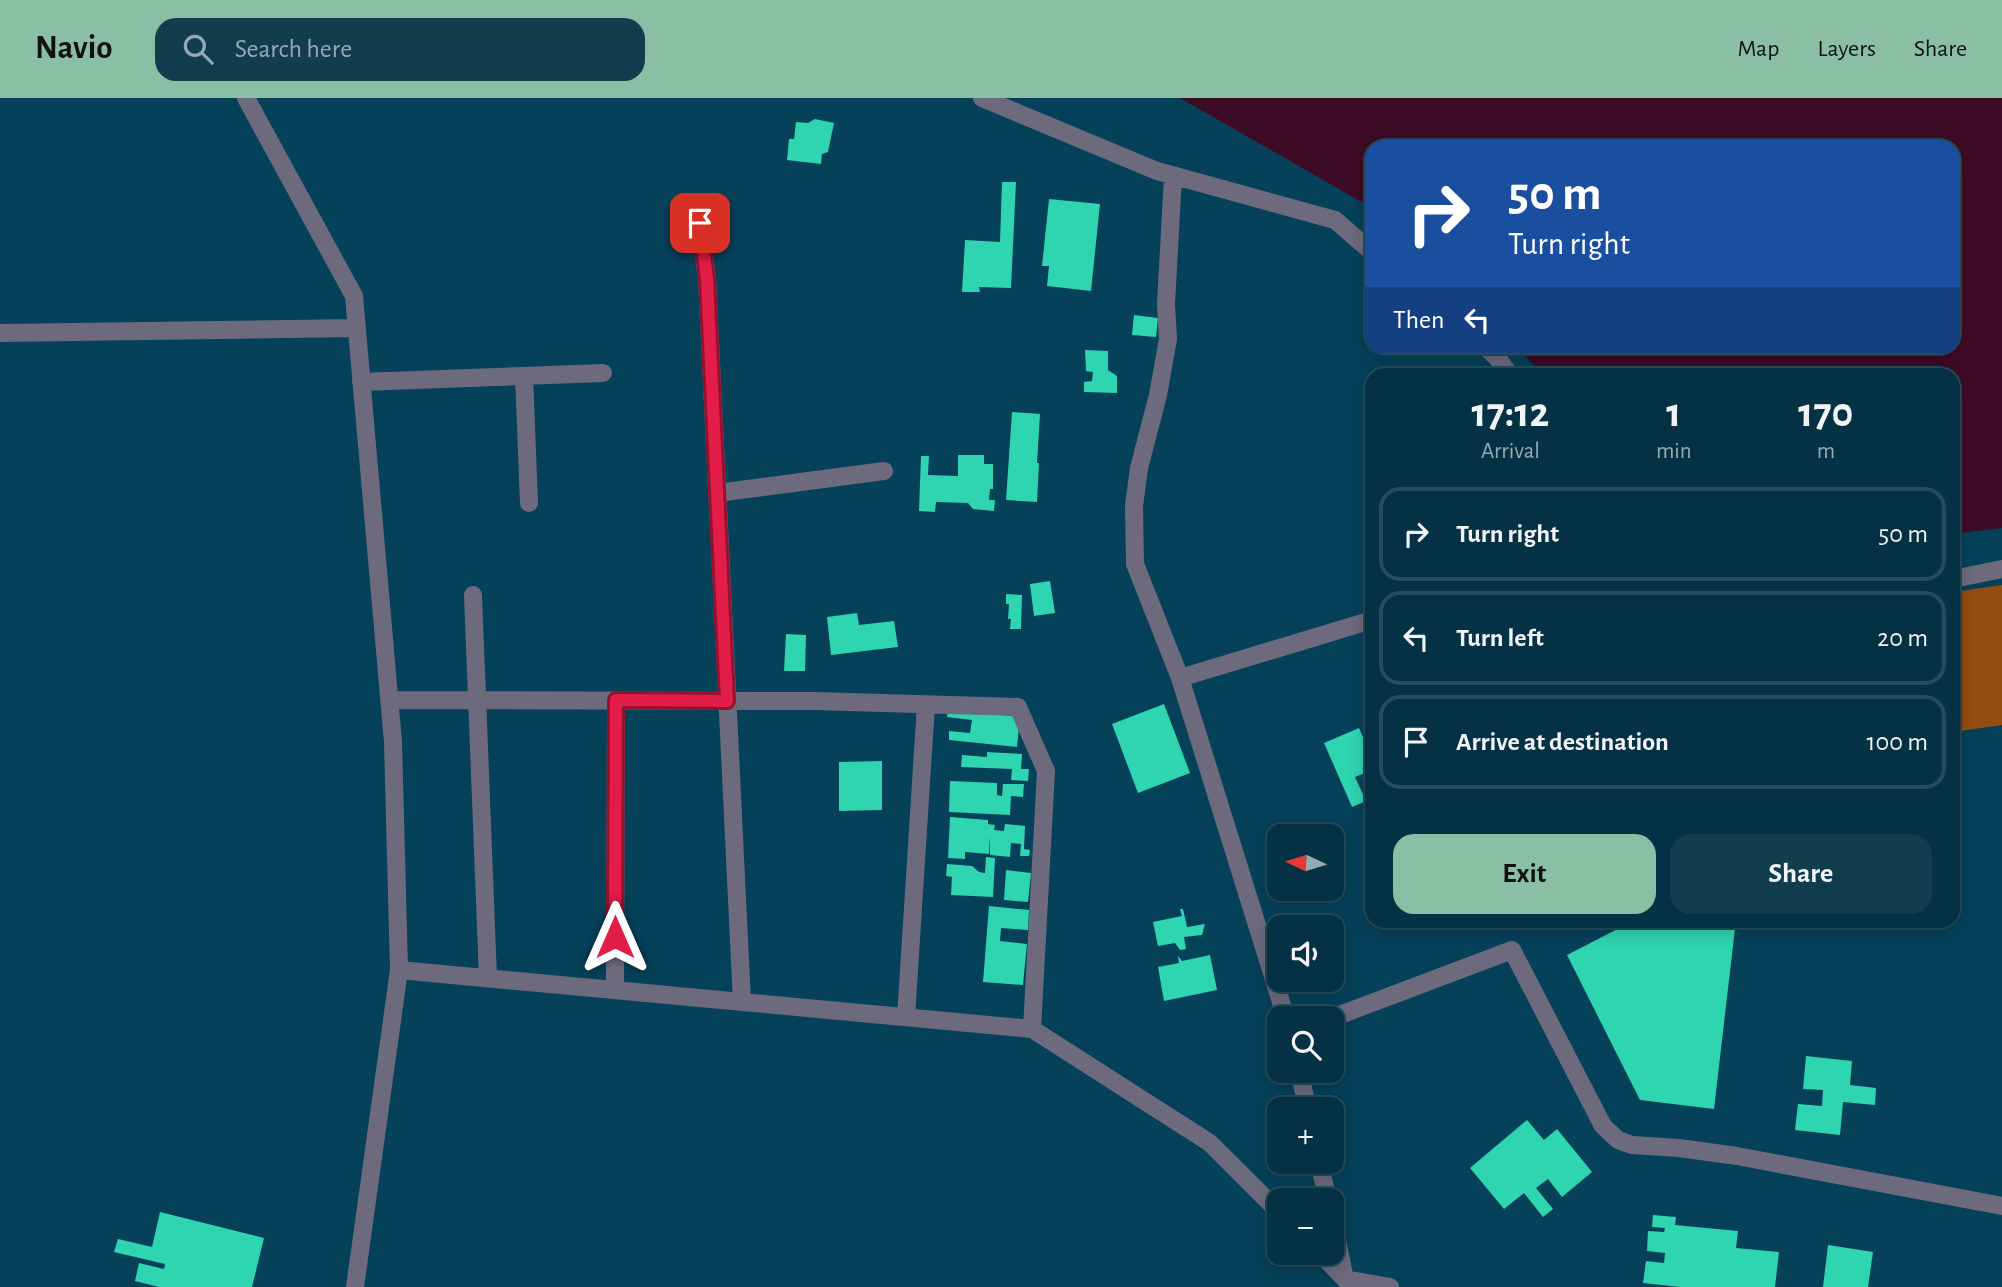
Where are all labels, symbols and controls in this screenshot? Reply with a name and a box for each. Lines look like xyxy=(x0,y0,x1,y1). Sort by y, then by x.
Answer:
search box xyxy=(155,18,645,81)
icon: search xyxy=(179,30,217,68)
text: Navio xyxy=(35,32,113,65)
text: Search here xyxy=(235,36,352,62)
text: Map xyxy=(1737,37,1779,61)
text: Layers xyxy=(1817,37,1876,61)
text: Share xyxy=(1914,37,1967,61)
icon: right xyxy=(1393,168,1484,259)
text: 50 m xyxy=(1508,170,1602,219)
pin xyxy=(670,193,730,253)
icon: arrive xyxy=(681,204,719,242)
text: Turn right xyxy=(1508,228,1630,260)
icon: left xyxy=(1458,301,1496,339)
text: Then xyxy=(1393,307,1444,333)
text: 17:12 xyxy=(1472,392,1549,434)
text: 1 xyxy=(1666,392,1681,434)
text: 170 xyxy=(1798,392,1853,434)
text: Arrival xyxy=(1481,440,1540,463)
text: min xyxy=(1656,440,1692,463)
text: m xyxy=(1817,440,1835,463)
icon: right xyxy=(1397,515,1435,553)
text: Turn right xyxy=(1456,521,1559,547)
text: 50 m xyxy=(1878,521,1928,547)
icon: left xyxy=(1397,619,1435,657)
text: Turn left xyxy=(1456,625,1544,651)
text: 20 m xyxy=(1877,625,1928,651)
icon: arrive xyxy=(1397,723,1435,761)
text: Arrive at destination xyxy=(1456,729,1669,755)
text: 100 m xyxy=(1867,729,1928,755)
north arrow xyxy=(1267,824,1344,901)
map controls xyxy=(1267,824,1344,1265)
button: Exit xyxy=(1393,834,1656,914)
button: Share xyxy=(1670,834,1932,914)
position arrow xyxy=(578,900,652,974)
button: sound xyxy=(1267,915,1344,992)
button: search xyxy=(1267,1006,1344,1083)
button: + xyxy=(1267,1097,1344,1174)
button: − xyxy=(1267,1188,1344,1265)

